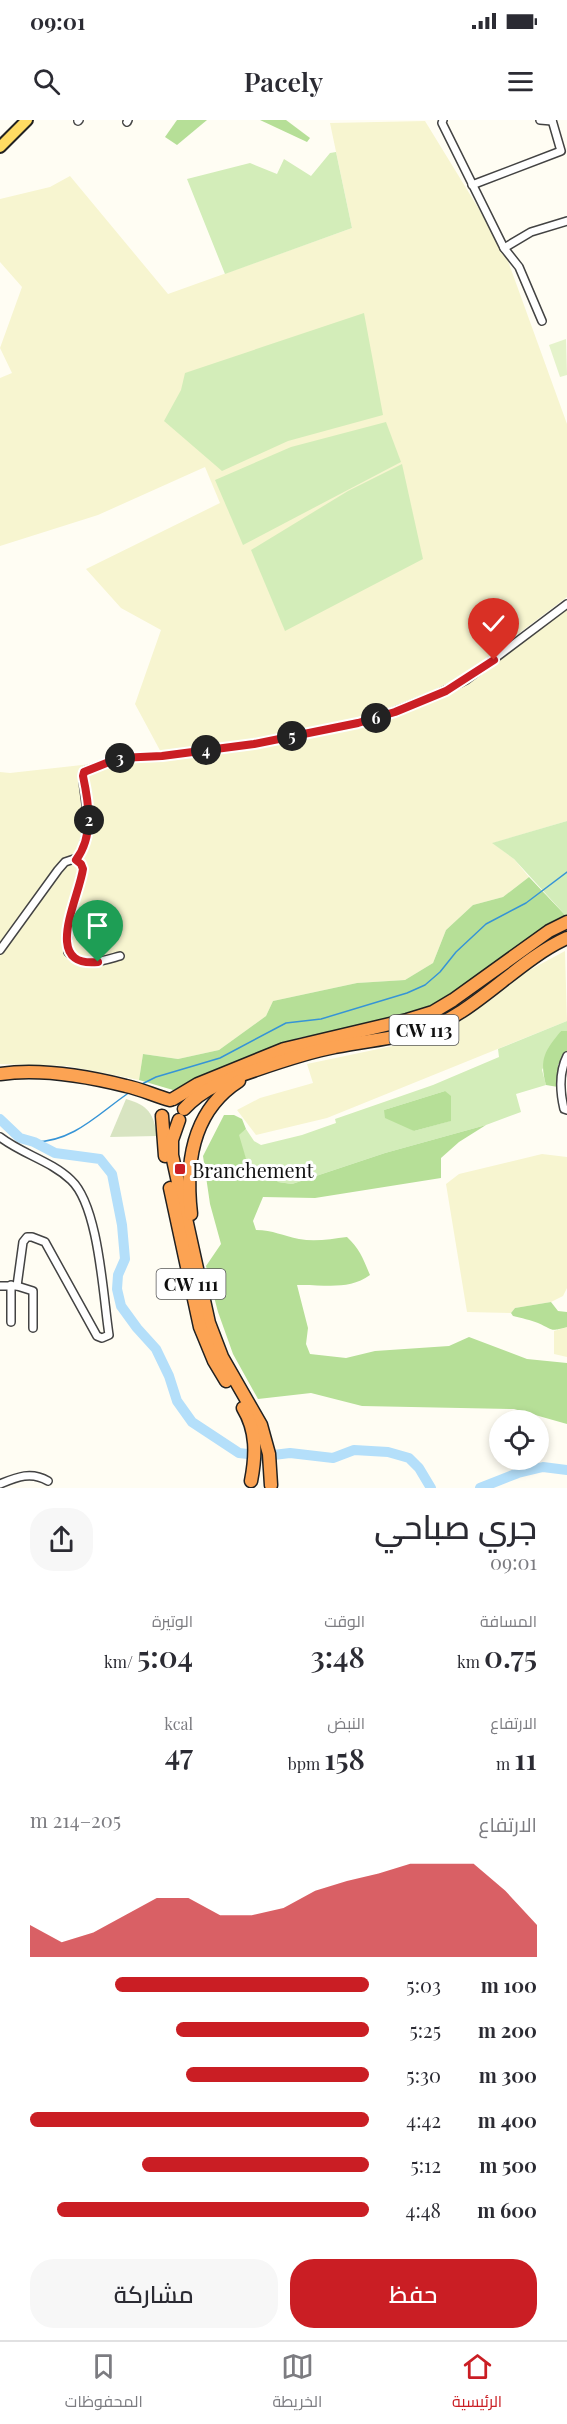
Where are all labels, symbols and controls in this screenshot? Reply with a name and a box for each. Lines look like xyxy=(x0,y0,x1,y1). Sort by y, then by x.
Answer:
text: 09:01 xyxy=(30,6,85,36)
text: Pacely xyxy=(244,63,323,99)
icon: search xyxy=(30,65,63,98)
icon: menu xyxy=(504,65,537,98)
pin xyxy=(468,598,519,660)
icon: check xyxy=(477,607,510,640)
pin: 6 xyxy=(361,703,391,733)
text: 6 xyxy=(372,707,380,728)
pin: 5 xyxy=(277,721,307,751)
text: 5 xyxy=(288,725,296,746)
pin: 4 xyxy=(191,735,221,765)
text: 4 xyxy=(202,739,210,760)
pin: 3 xyxy=(105,743,135,773)
text: 3 xyxy=(116,747,124,768)
pin: 2 xyxy=(74,805,104,835)
text: 2 xyxy=(85,809,93,830)
pin xyxy=(72,900,123,962)
icon: arrive xyxy=(81,909,114,942)
road number: CW 113 xyxy=(390,1015,458,1045)
place label: Branchement xyxy=(192,1156,315,1183)
marker: Branchement xyxy=(173,1162,187,1176)
road number: CW 111 xyxy=(156,1269,225,1299)
map controls xyxy=(489,1410,549,1470)
button: locate xyxy=(489,1410,549,1470)
text: جري صباحي xyxy=(374,1503,537,1547)
button: share xyxy=(30,1508,93,1571)
text: 09:01 xyxy=(490,1548,537,1575)
text: الوتيرة xyxy=(152,1610,193,1631)
text: الوقت xyxy=(324,1610,365,1631)
text: المسافة xyxy=(480,1610,537,1631)
text: 5:04 xyxy=(137,1636,193,1676)
text: 3:48 xyxy=(310,1636,365,1676)
text: 0.75 xyxy=(484,1636,537,1676)
text: /km xyxy=(104,1651,137,1672)
text: km xyxy=(457,1651,484,1672)
text: النبض xyxy=(327,1712,365,1733)
text: الارتفاع xyxy=(490,1712,537,1733)
text: kcal xyxy=(164,1713,193,1734)
text: 47 xyxy=(165,1734,193,1774)
text: 158 xyxy=(324,1738,365,1778)
text: 11 xyxy=(514,1738,537,1778)
text: bpm xyxy=(288,1753,324,1774)
text: m xyxy=(496,1753,514,1774)
text: 205–214 m xyxy=(30,1806,121,1833)
text: الارتفاع xyxy=(478,1810,537,1837)
text: 5:03 xyxy=(406,1971,441,1998)
text: 100 m xyxy=(481,1971,537,1998)
text: 5:25 xyxy=(410,2016,441,2043)
text: 200 m xyxy=(478,2016,537,2043)
text: 5:30 xyxy=(406,2061,441,2088)
text: 300 m xyxy=(479,2061,537,2088)
text: 4:42 xyxy=(406,2106,441,2133)
text: 400 m xyxy=(478,2106,537,2133)
text: 5:12 xyxy=(410,2151,441,2178)
text: 500 m xyxy=(479,2151,537,2178)
text: 4:48 xyxy=(406,2196,441,2223)
text: 600 m xyxy=(477,2196,537,2223)
button: مشاركة xyxy=(30,2259,278,2328)
button: حفظ xyxy=(290,2259,537,2328)
tab: المحفوظات xyxy=(65,2350,143,2416)
tab: الخريطة xyxy=(272,2350,322,2416)
tab: الرئيسية xyxy=(452,2350,502,2416)

